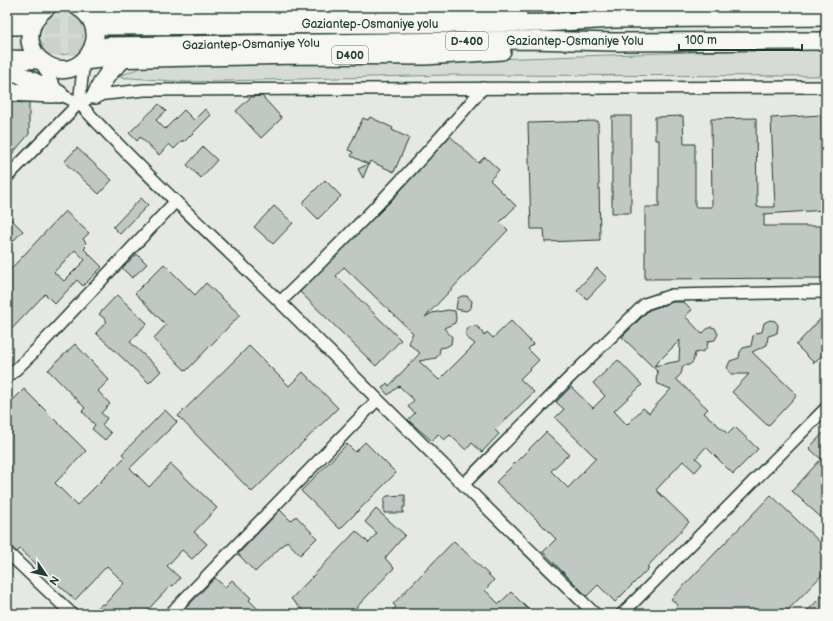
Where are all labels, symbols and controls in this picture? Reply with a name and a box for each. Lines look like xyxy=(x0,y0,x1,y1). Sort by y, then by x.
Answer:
street label: Gaziantep-Osmaniye yolu xyxy=(302,17,438,32)
scale bar xyxy=(679,26,802,52)
road number: D-400 xyxy=(446,32,488,50)
text: 100 m xyxy=(685,33,717,48)
street label: Gaziantep-Osmaniye Yolu xyxy=(506,34,644,49)
street label: Gaziantep-Osmaniye Yolu xyxy=(182,36,320,53)
road number: D400 xyxy=(332,46,368,64)
north arrow xyxy=(26,555,66,595)
text: N xyxy=(46,573,62,587)

